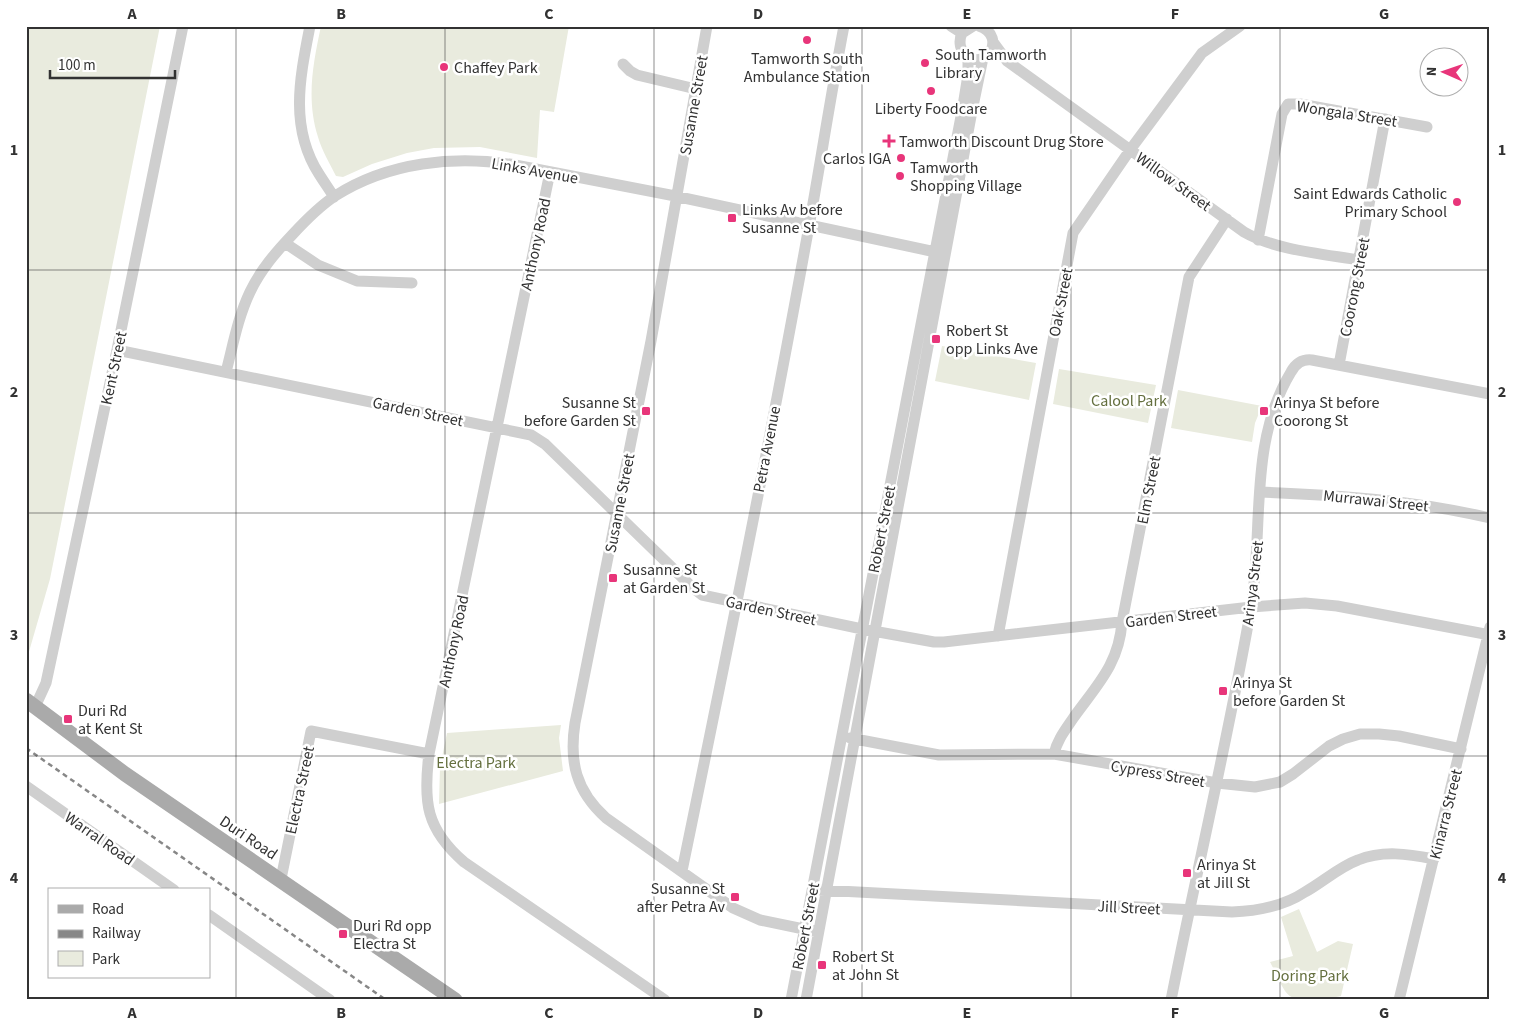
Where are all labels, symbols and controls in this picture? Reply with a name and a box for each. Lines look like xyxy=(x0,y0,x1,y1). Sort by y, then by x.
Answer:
text: A xyxy=(126,3,137,25)
text: B xyxy=(336,3,346,25)
text: C xyxy=(544,3,554,25)
text: D xyxy=(753,3,763,25)
text: E xyxy=(963,3,971,25)
text: F xyxy=(1171,3,1179,25)
text: G xyxy=(1379,3,1389,25)
marker: Tamworth South Ambulance Station xyxy=(801,34,813,46)
place label: South Tamworth Library xyxy=(935,44,1047,84)
scale bar xyxy=(50,48,175,80)
place label: Tamworth South Ambulance Station xyxy=(744,48,870,88)
north arrow xyxy=(1418,48,1468,98)
street label: Susanne Street xyxy=(674,53,714,157)
text: 100 m xyxy=(58,55,96,76)
place label: Chaffey Park xyxy=(454,57,538,79)
marker: South Tamworth Library xyxy=(919,57,931,69)
marker: Chaffey Park xyxy=(438,61,450,73)
text: N xyxy=(1422,67,1442,77)
marker: Liberty Foodcare xyxy=(925,85,937,97)
street label: Wongala Street xyxy=(1295,95,1399,133)
place label: Liberty Foodcare xyxy=(875,98,987,120)
place label: Tamworth Discount Drug Store xyxy=(899,131,1104,153)
marker: Tamworth Discount Drug Store xyxy=(883,135,895,147)
text: 1 xyxy=(10,139,18,161)
text: 1 xyxy=(1498,139,1506,161)
street label: Willow Street xyxy=(1131,147,1216,217)
place label: Carlos IGA xyxy=(823,148,891,170)
marker: Carlos IGA xyxy=(895,152,907,164)
street label: Links Avenue xyxy=(490,153,580,189)
place label: Tamworth Shopping Village xyxy=(910,157,1022,197)
marker: Tamworth Shopping Village xyxy=(894,170,906,182)
place label: Saint Edwards Catholic Primary School xyxy=(1293,183,1447,223)
street label: Anthony Road xyxy=(515,196,557,292)
marker: Saint Edwards Catholic Primary School xyxy=(1451,196,1463,208)
place label: Links Av before Susanne St xyxy=(742,199,843,239)
marker: Links Av before Susanne St xyxy=(726,212,738,224)
street label: Coorong Street xyxy=(1335,235,1375,339)
street label: Oak Street xyxy=(1044,265,1079,339)
place label: Robert St opp Links Ave xyxy=(946,320,1038,360)
street label: Kent Street xyxy=(95,329,133,407)
marker: Robert St opp Links Ave xyxy=(930,333,942,345)
text: 2 xyxy=(10,381,18,403)
text: 2 xyxy=(1498,381,1506,403)
park label: Calool Park xyxy=(1091,390,1167,412)
street label: Garden Street xyxy=(370,392,466,432)
place label: Susanne St before Garden St xyxy=(524,392,637,432)
place label: Arinya St before Coorong St xyxy=(1274,392,1379,432)
street label: Petra Avenue xyxy=(748,404,786,494)
marker: Susanne St before Garden St xyxy=(640,405,652,417)
marker: Arinya St before Coorong St xyxy=(1258,405,1270,417)
street label: Susanne Street xyxy=(600,451,641,555)
street label: Elm Street xyxy=(1132,454,1166,526)
street label: Robert Street xyxy=(863,483,901,575)
street label: Murrawai Street xyxy=(1322,485,1430,518)
street label: Arinya Street xyxy=(1237,539,1269,627)
place label: Susanne St at Garden St xyxy=(623,559,706,599)
marker: Susanne St at Garden St xyxy=(607,572,619,584)
street label: Garden Street xyxy=(723,591,819,631)
street label: Anthony Road xyxy=(433,593,475,689)
street label: Garden Street xyxy=(1124,600,1219,634)
text: 3 xyxy=(10,624,18,646)
text: 3 xyxy=(1498,624,1506,646)
place label: Arinya St before Garden St xyxy=(1233,672,1346,712)
marker: Arinya St before Garden St xyxy=(1217,685,1229,697)
place label: Duri Rd at Kent St xyxy=(78,700,143,740)
marker: Duri Rd at Kent St xyxy=(62,713,74,725)
street label: Electra Street xyxy=(280,744,320,836)
park label: Electra Park xyxy=(436,752,516,774)
street label: Cypress Street xyxy=(1109,755,1207,793)
street label: Kinarra Street xyxy=(1424,766,1468,862)
street label: Warral Road xyxy=(60,807,139,871)
street label: Duri Road xyxy=(215,810,282,865)
place label: Arinya St at Jill St xyxy=(1197,854,1257,894)
text: 4 xyxy=(10,867,19,889)
marker: Arinya St at Jill St xyxy=(1181,867,1193,879)
text: 4 xyxy=(1498,867,1507,889)
place label: Susanne St after Petra Av xyxy=(637,878,726,918)
street label: Robert Street xyxy=(787,880,825,972)
legend xyxy=(48,888,210,978)
marker: Susanne St after Petra Av xyxy=(729,891,741,903)
street label: Jill Street xyxy=(1097,895,1162,921)
text: Road xyxy=(92,899,124,920)
place label: Duri Rd opp Electra St xyxy=(353,915,432,955)
text: Railway xyxy=(92,923,141,944)
marker: Duri Rd opp Electra St xyxy=(337,928,349,940)
place label: Robert St at John St xyxy=(832,946,900,986)
text: Park xyxy=(92,949,121,970)
marker: Robert St at John St xyxy=(816,959,828,971)
park label: Doring Park xyxy=(1271,965,1349,987)
text: A xyxy=(126,1002,137,1024)
text: B xyxy=(336,1002,346,1024)
text: C xyxy=(544,1002,554,1024)
text: D xyxy=(753,1002,763,1024)
text: E xyxy=(963,1002,971,1024)
text: F xyxy=(1171,1002,1179,1024)
text: G xyxy=(1379,1002,1389,1024)

